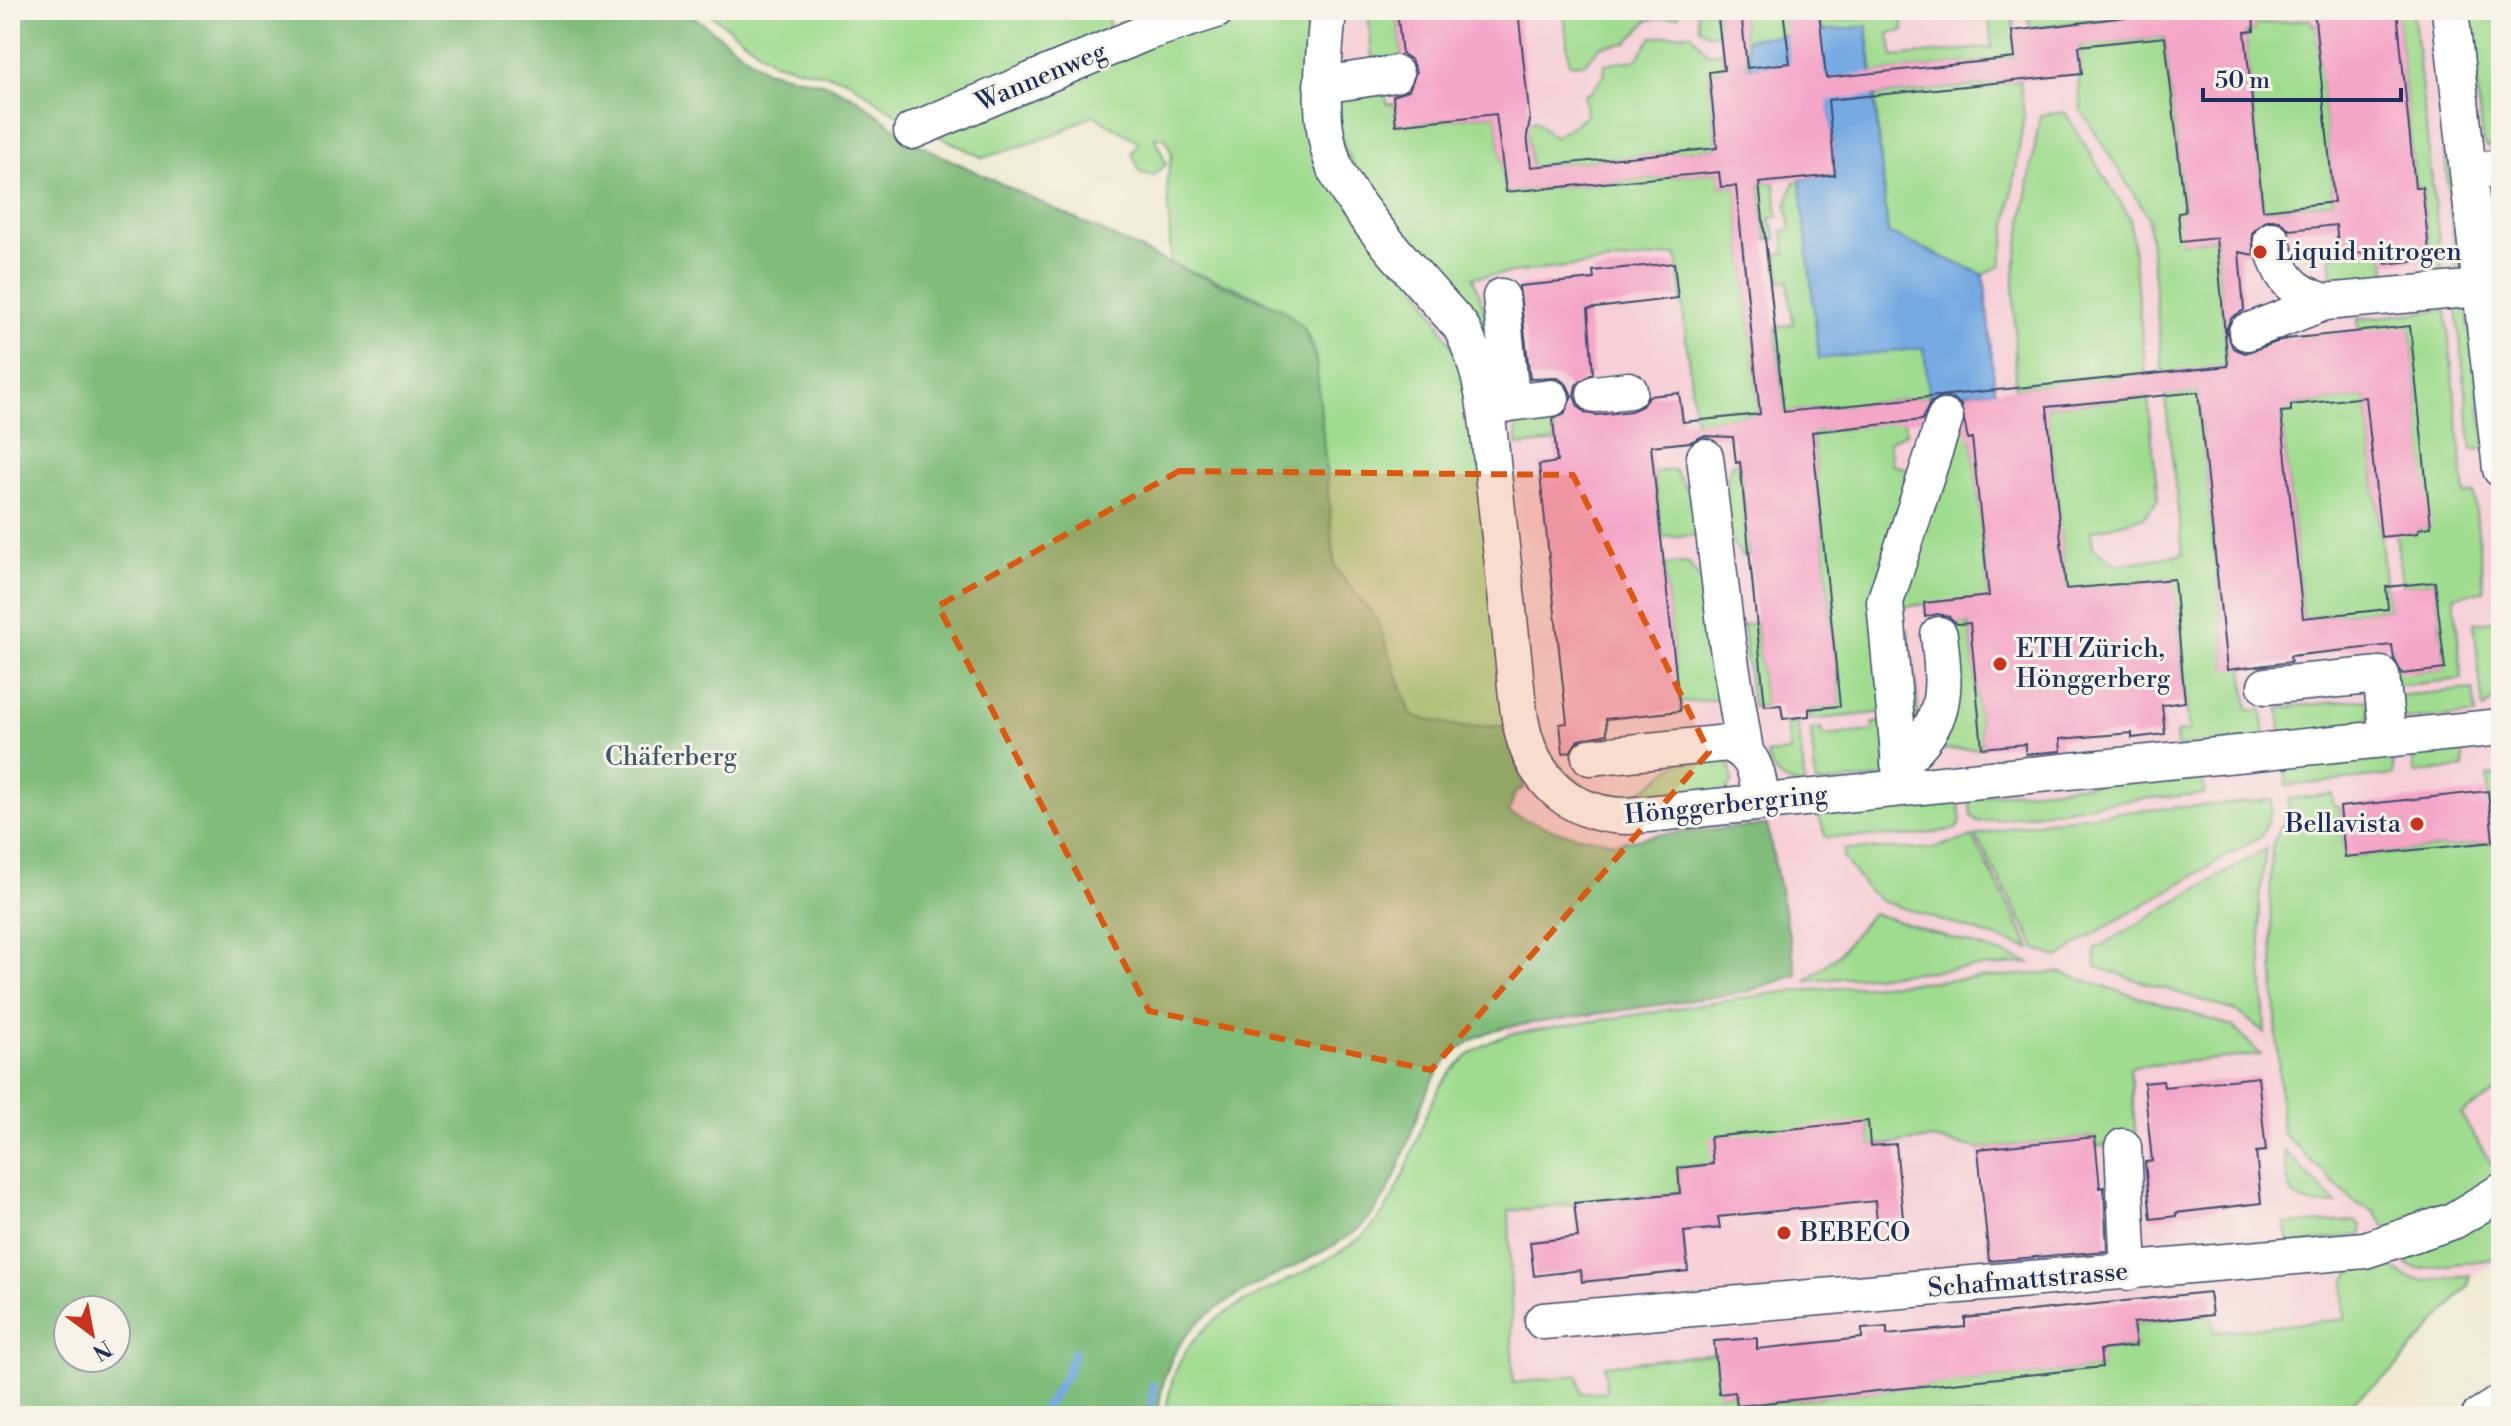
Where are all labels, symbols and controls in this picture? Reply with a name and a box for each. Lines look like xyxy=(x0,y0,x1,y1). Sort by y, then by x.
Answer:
street label: Wannenweg xyxy=(970,35,1112,119)
scale bar xyxy=(2203,52,2401,102)
text: 50 m xyxy=(2215,66,2270,96)
place label: Liquid nitrogen xyxy=(2276,236,2462,268)
marker: Liquid nitrogen xyxy=(2251,243,2269,261)
place label: ETH Zürich, Hönggerberg xyxy=(2016,633,2171,695)
marker: ETH Zürich, Hönggerberg xyxy=(1991,655,2009,673)
park label: Chäferberg xyxy=(605,741,738,773)
street label: Hönggerbergring xyxy=(1623,778,1830,832)
place label: Bellavista xyxy=(2284,808,2402,840)
marker: Bellavista xyxy=(2408,815,2426,833)
place label: BEBECO xyxy=(1799,1217,1910,1249)
marker: BEBECO xyxy=(1775,1224,1793,1242)
street label: Schafmattstrasse xyxy=(1926,1255,2130,1305)
north arrow xyxy=(52,1294,132,1374)
text: N xyxy=(87,1334,116,1366)

